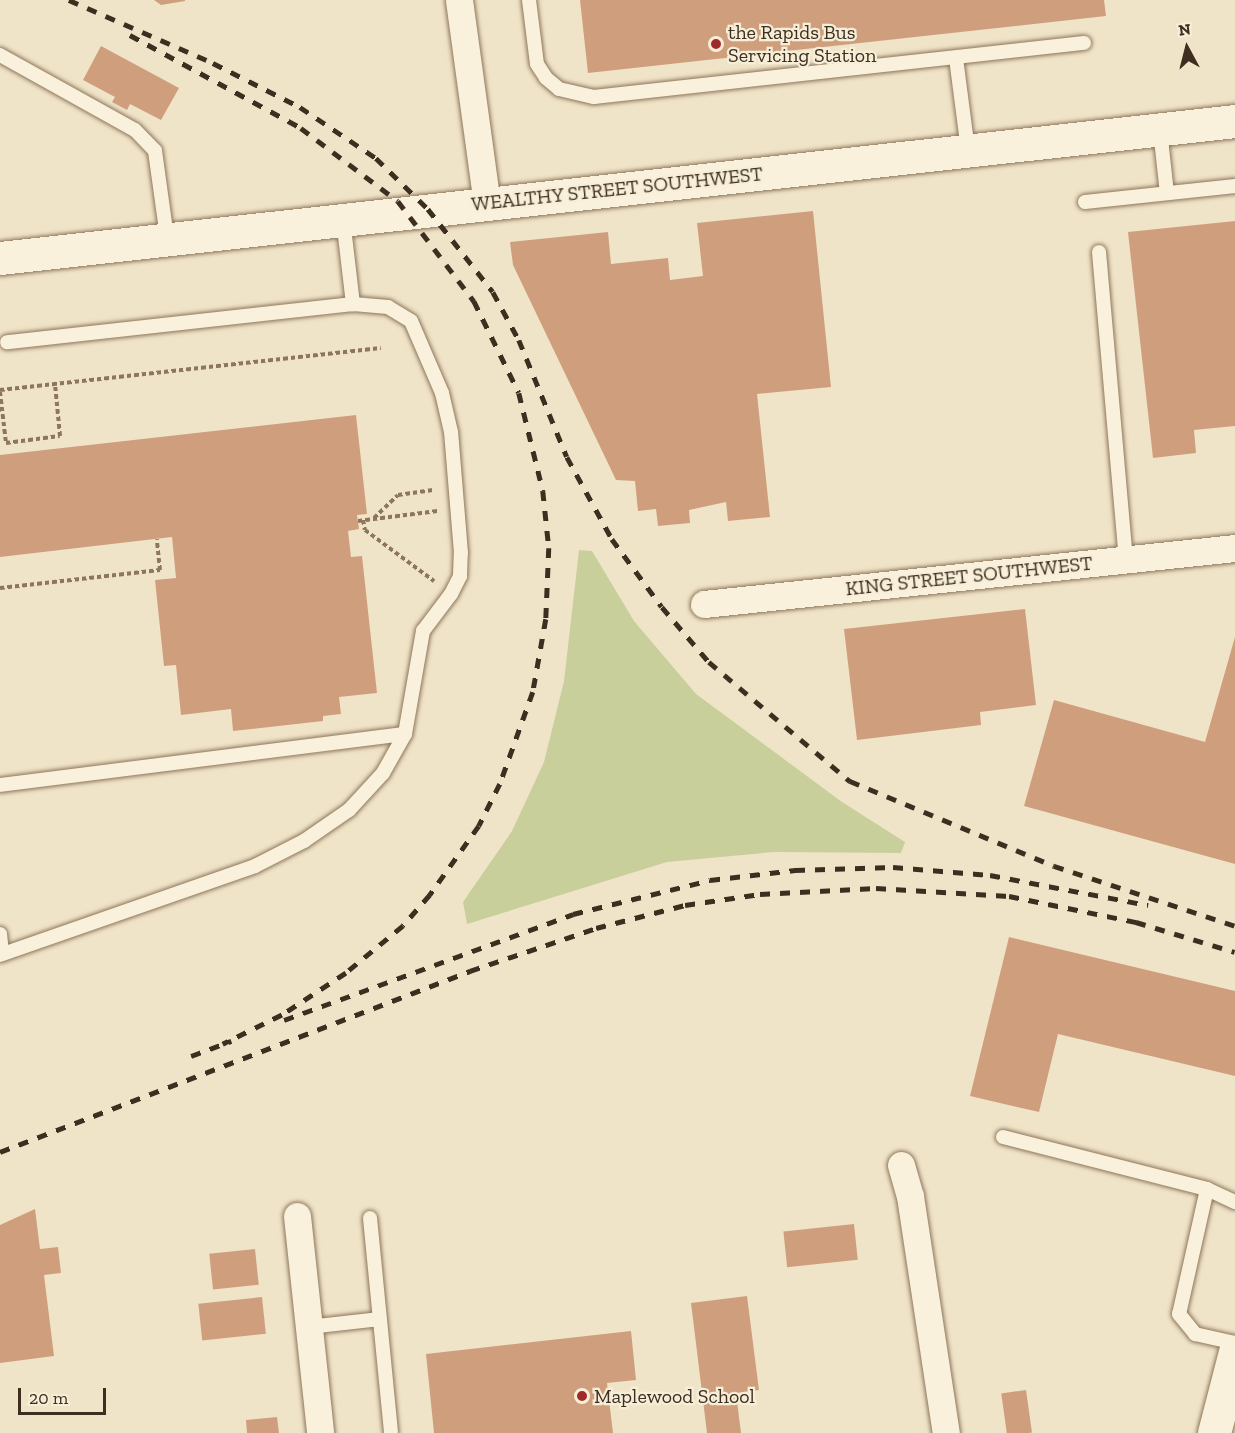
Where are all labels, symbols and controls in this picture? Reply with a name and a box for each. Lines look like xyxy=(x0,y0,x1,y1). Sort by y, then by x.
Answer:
north arrow xyxy=(1157,18,1217,78)
text: N xyxy=(1178,19,1192,40)
place label: the Rapids Bus Servicing Station xyxy=(728,20,877,67)
marker: the Rapids Bus Servicing Station xyxy=(709,37,723,51)
street label: WEALTHY STREET SOUTHWEST xyxy=(470,162,764,216)
street label: KING STREET SOUTHWEST xyxy=(844,551,1094,601)
scale bar xyxy=(21,1376,110,1414)
place label: Maplewood School xyxy=(594,1384,755,1408)
text: 20 m xyxy=(29,1387,68,1409)
marker: Maplewood School xyxy=(575,1389,589,1403)

